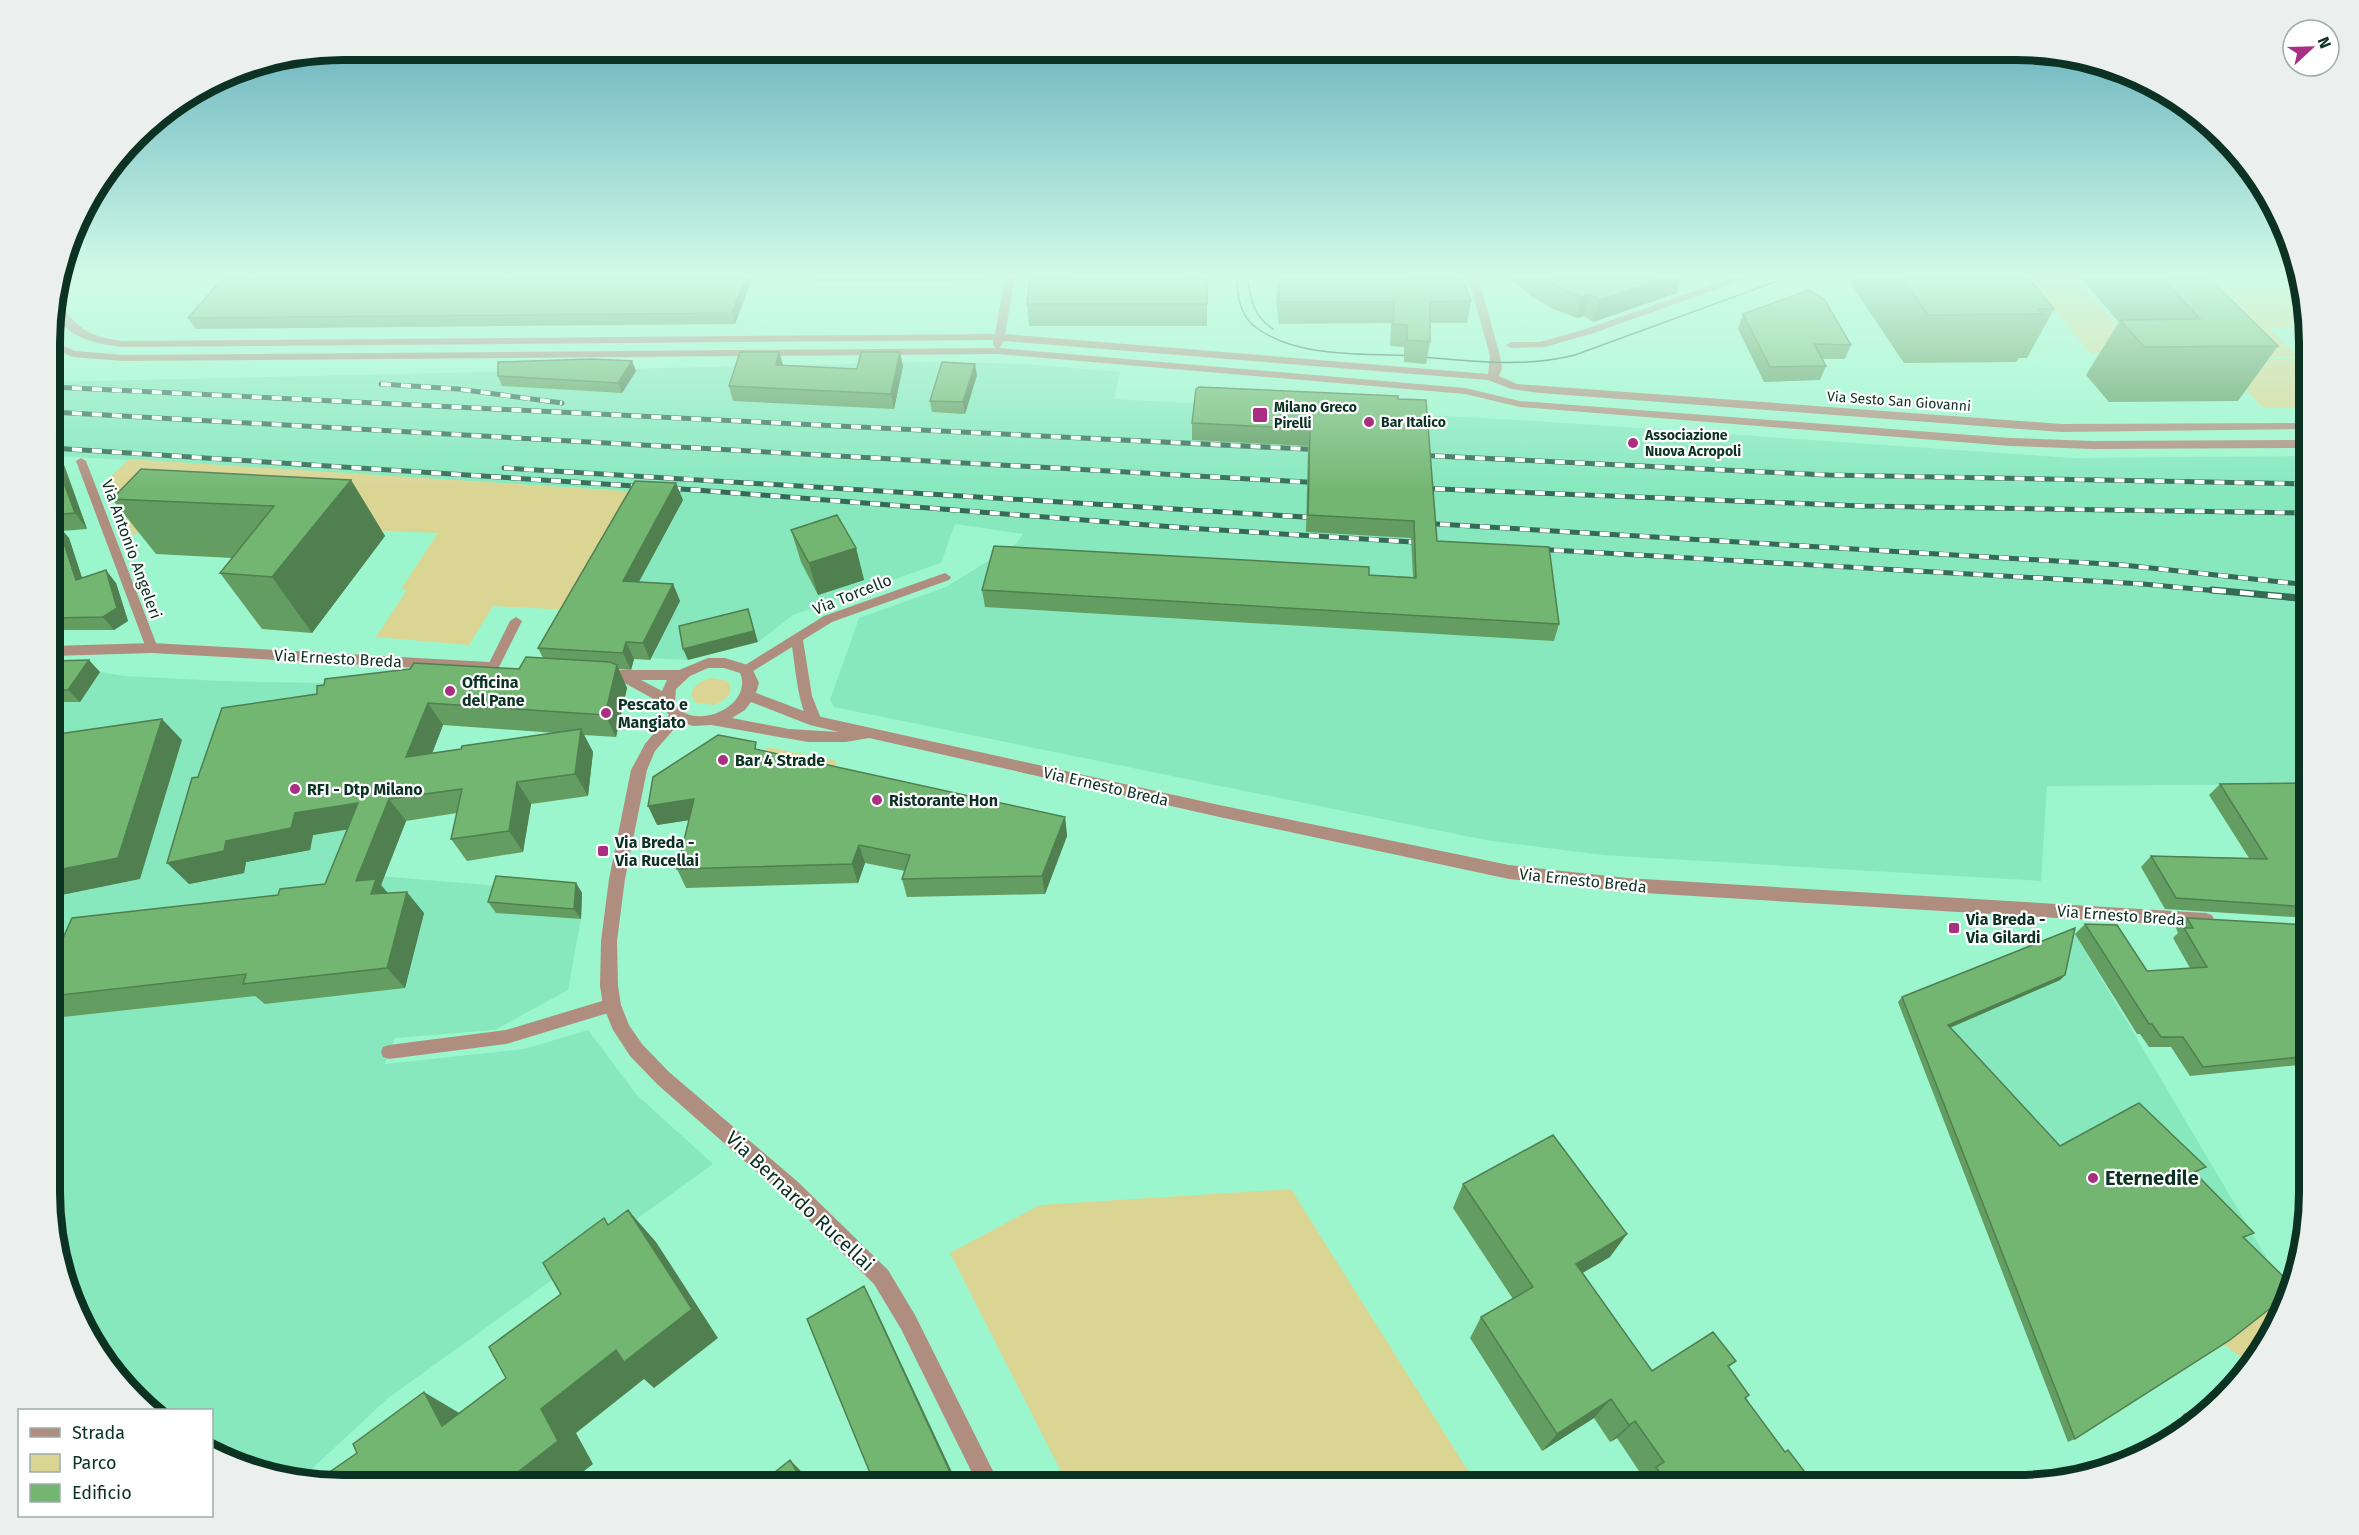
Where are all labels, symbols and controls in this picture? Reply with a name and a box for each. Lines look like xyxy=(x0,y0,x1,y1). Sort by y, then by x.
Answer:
north arrow xyxy=(2281,18,2341,78)
text: N xyxy=(2314,34,2335,51)
street label: Via Sesto San Giovanni xyxy=(1826,388,1972,415)
place label: Milano Greco Pirelli xyxy=(1274,399,1357,432)
marker: Milano Greco Pirelli xyxy=(1251,406,1269,424)
place label: Bar Italico xyxy=(1381,414,1446,431)
marker: Bar Italico xyxy=(1362,415,1376,429)
place label: Associazione Nuova Acropoli xyxy=(1644,427,1741,460)
marker: Associazione Nuova Acropoli xyxy=(1626,436,1640,450)
street label: Via Antonio Angeleri xyxy=(98,477,166,621)
street label: Via Torcello xyxy=(810,570,894,619)
street label: Via Ernesto Breda xyxy=(274,646,402,671)
place label: Officina del Pane xyxy=(462,673,525,710)
marker: Officina del Pane xyxy=(443,684,457,698)
place label: Pescato e Mangiato xyxy=(618,695,688,732)
marker: Pescato e Mangiato xyxy=(599,706,613,720)
place label: Bar 4 Strade xyxy=(735,751,825,770)
marker: Bar 4 Strade xyxy=(716,753,730,767)
street label: Via Ernesto Breda xyxy=(1041,763,1170,810)
place label: RFI - Dtp Milano xyxy=(307,780,423,799)
marker: RFI - Dtp Milano xyxy=(288,782,302,796)
place label: Ristorante Hon xyxy=(889,791,998,810)
marker: Ristorante Hon xyxy=(870,793,884,807)
place label: Via Breda - Via Rucellai xyxy=(614,833,699,870)
marker: Via Breda - Via Rucellai xyxy=(596,844,610,858)
street label: Via Ernesto Breda xyxy=(1518,864,1648,897)
street label: Via Ernesto Breda xyxy=(2056,902,2185,929)
place label: Via Breda - Via Gilardi xyxy=(1965,910,2046,947)
marker: Via Breda - Via Gilardi xyxy=(1947,921,1961,935)
street label: Via Bernardo Rucellai xyxy=(721,1126,879,1276)
place label: Eternedile xyxy=(2105,1166,2199,1190)
marker: Eternedile xyxy=(2086,1171,2100,1185)
legend xyxy=(18,1409,213,1517)
text: Strada xyxy=(72,1422,125,1444)
text: Parco xyxy=(72,1452,116,1474)
text: Edificio xyxy=(72,1482,132,1504)

